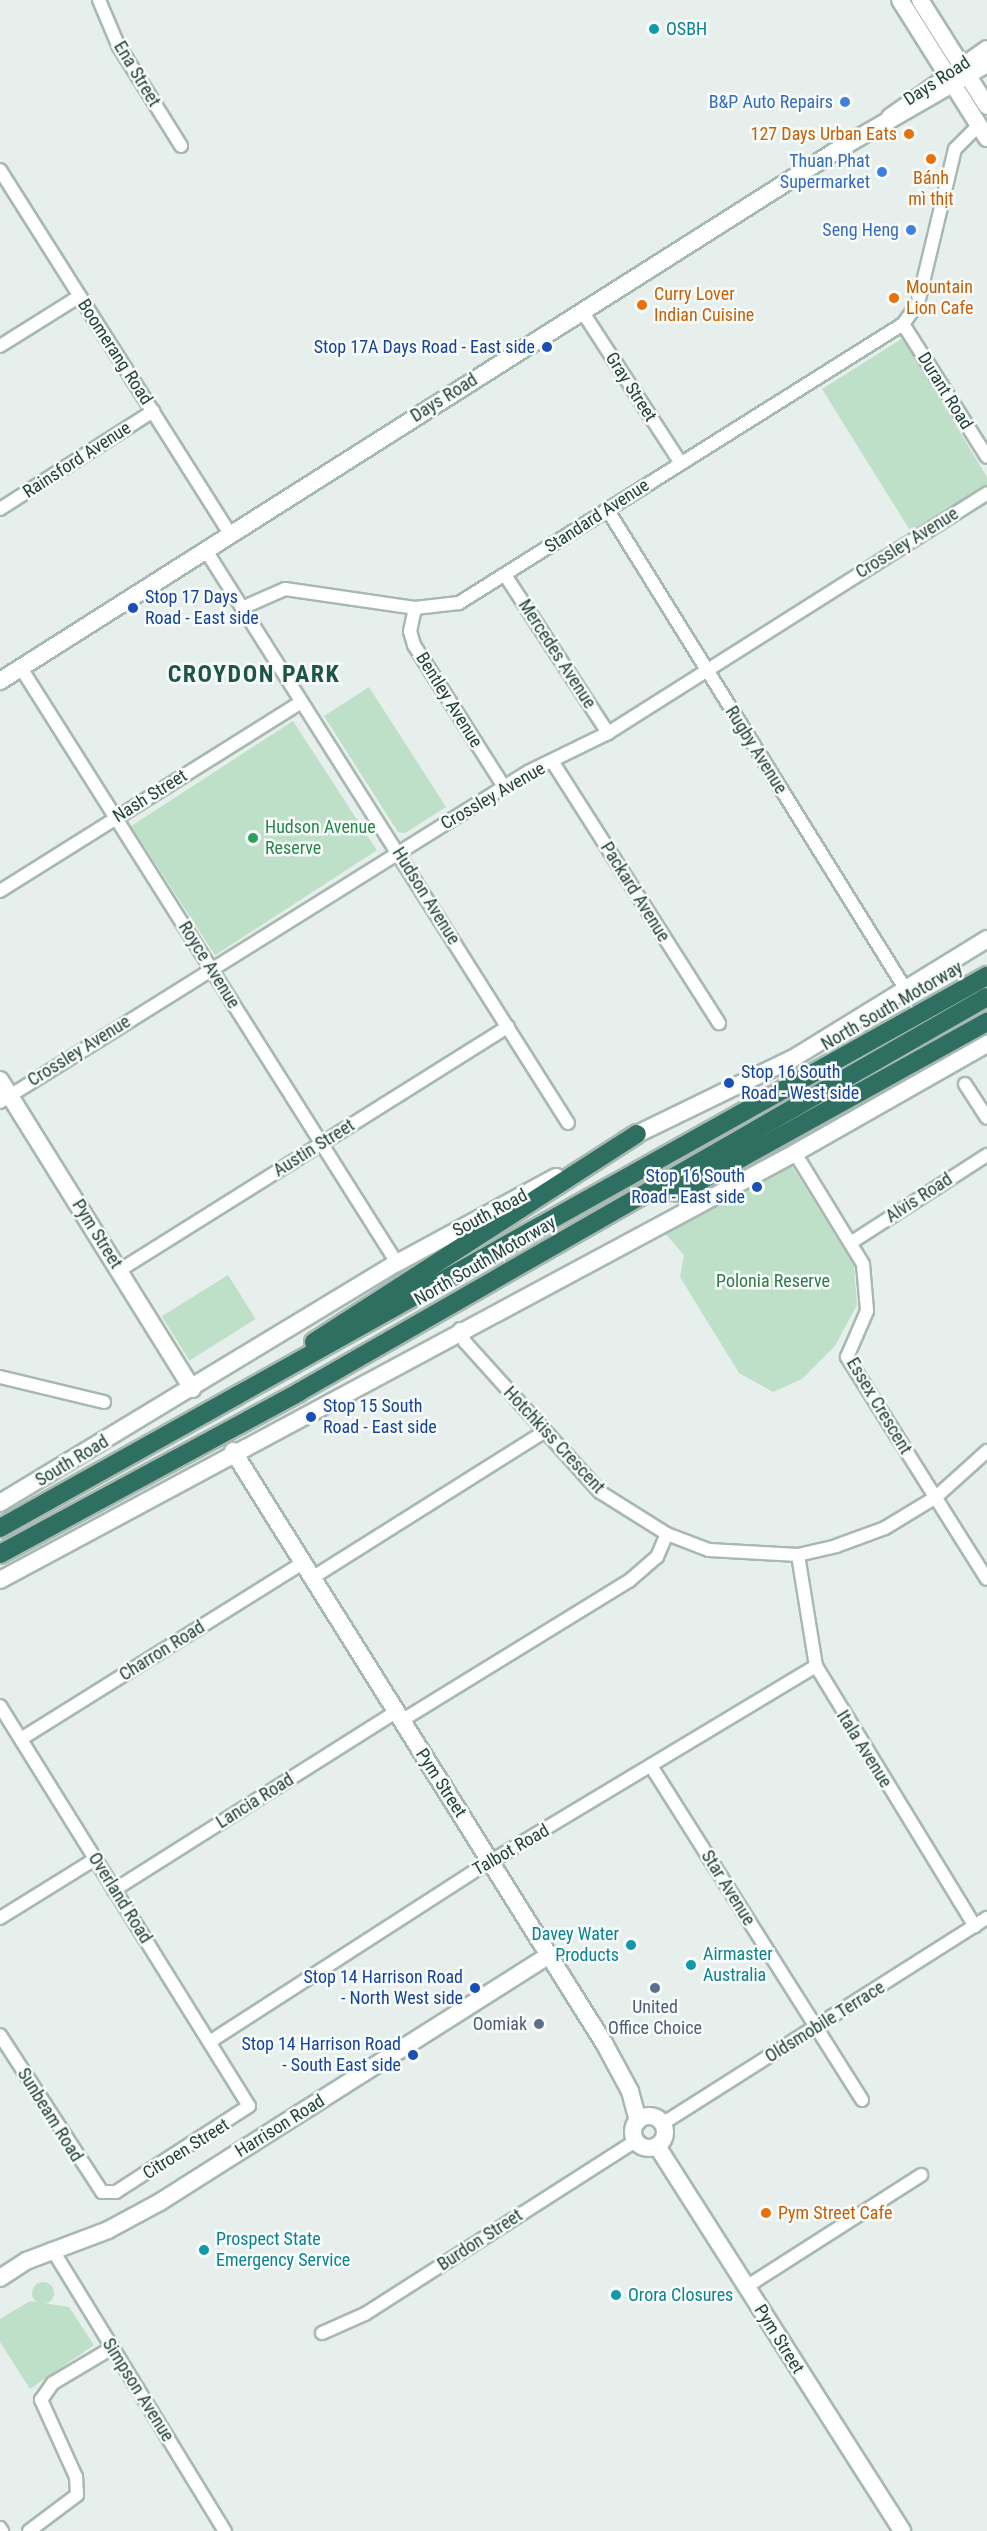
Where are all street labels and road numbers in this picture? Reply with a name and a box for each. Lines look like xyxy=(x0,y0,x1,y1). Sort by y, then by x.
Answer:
street label: Ena Street xyxy=(109,37,165,111)
street label: Days Road xyxy=(900,52,974,110)
street label: Boomerang Road xyxy=(73,295,157,409)
street label: Gray Street xyxy=(601,348,661,426)
street label: Durant Road xyxy=(913,348,977,434)
street label: Days Road xyxy=(407,369,481,427)
street label: Rainsford Avenue xyxy=(19,417,135,503)
street label: Standard Avenue xyxy=(541,474,653,558)
street label: Crossley Avenue xyxy=(852,503,962,583)
street label: Mercedes Avenue xyxy=(514,595,600,713)
street label: Bentley Avenue xyxy=(411,648,487,752)
street label: Rugby Avenue xyxy=(721,702,791,798)
street label: Crossley Avenue xyxy=(437,757,549,835)
street label: Nash Street xyxy=(109,765,191,827)
street label: Packard Avenue xyxy=(596,838,674,946)
street label: Hudson Avenue xyxy=(388,843,464,949)
street label: Royce Avenue xyxy=(174,917,244,1013)
street label: North South Motorway xyxy=(817,957,967,1055)
street label: Crossley Avenue xyxy=(24,1011,134,1091)
street label: Austin Street xyxy=(269,1115,359,1181)
street label: Alvis Road xyxy=(882,1169,956,1227)
street label: South Road xyxy=(449,1184,531,1242)
street label: Pym Street xyxy=(67,1195,127,1273)
street label: North South Motorway xyxy=(410,1212,560,1310)
street label: Essex Crescent xyxy=(842,1354,916,1458)
street label: Hotchkiss Crescent xyxy=(499,1382,609,1498)
street label: South Road xyxy=(32,1431,112,1491)
street label: Charron Road xyxy=(115,1616,209,1686)
street label: Itala Avenue xyxy=(832,1706,896,1792)
street label: Pym Street xyxy=(411,1745,471,1821)
street label: Lancia Road xyxy=(212,1769,298,1833)
street label: Talbot Road xyxy=(469,1819,553,1881)
street label: Star Avenue xyxy=(696,1846,760,1930)
street label: Overland Road xyxy=(84,1849,156,1947)
street label: Oldsmobile Terrace xyxy=(761,1976,889,2068)
street label: Sunbeam Road xyxy=(13,2064,87,2166)
street label: Harrison Road xyxy=(231,2090,329,2162)
street label: Citroen Street xyxy=(139,2114,233,2184)
street label: Burdon Street xyxy=(434,2205,526,2275)
street label: Pym Street xyxy=(749,2300,809,2378)
street label: Simpson Avenue xyxy=(98,2334,178,2446)

